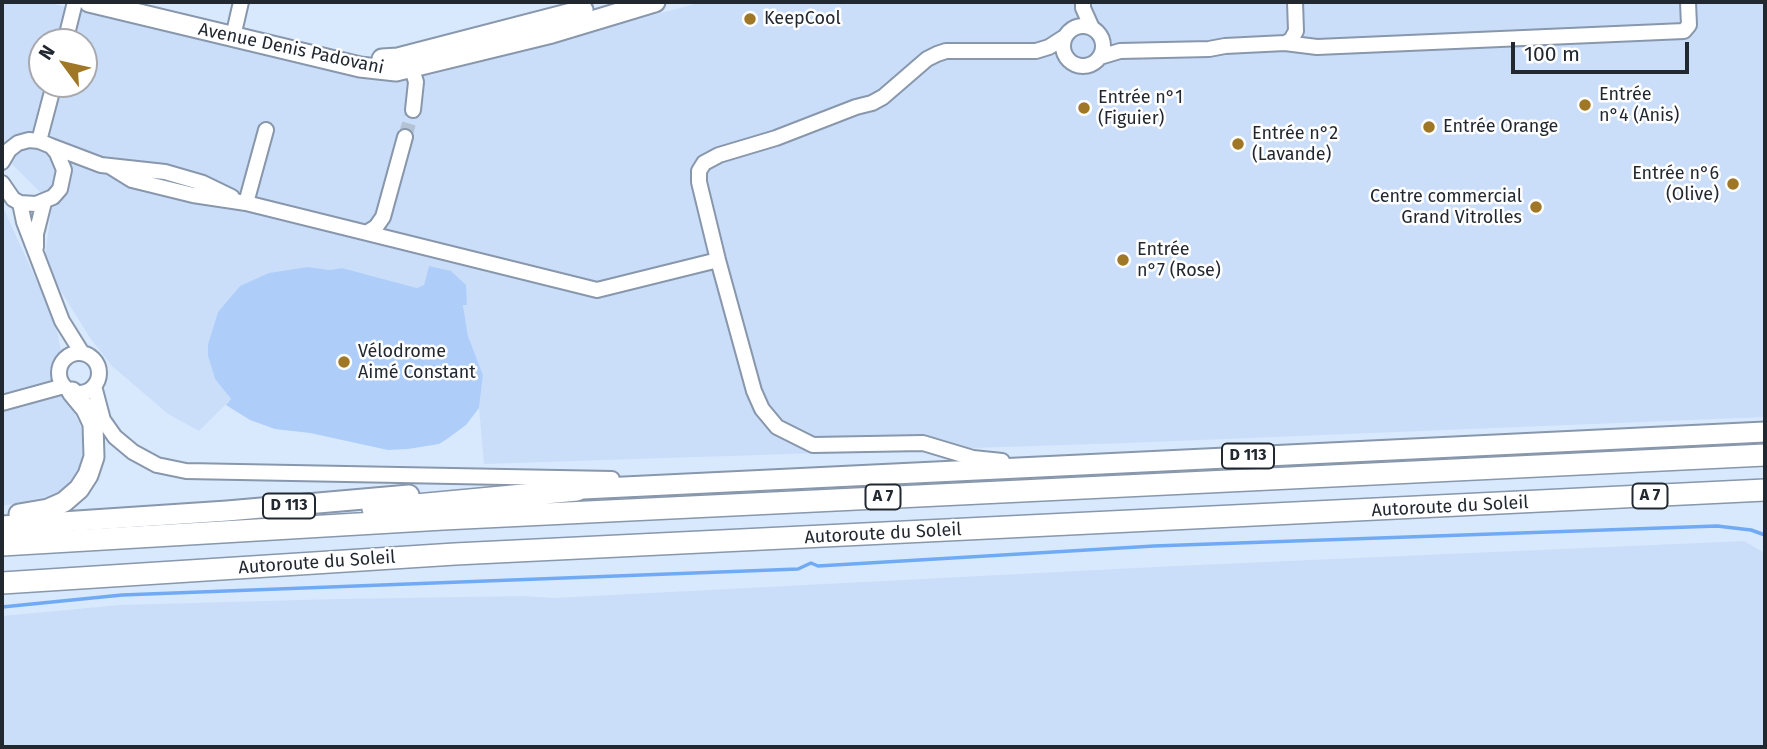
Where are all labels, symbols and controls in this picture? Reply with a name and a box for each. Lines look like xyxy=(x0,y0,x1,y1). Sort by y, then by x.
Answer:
place label: KeepCool xyxy=(764,8,841,30)
marker: KeepCool xyxy=(742,11,758,27)
street label: Avenue Denis Padovani xyxy=(196,19,386,79)
north arrow xyxy=(28,28,98,98)
scale bar xyxy=(1515,28,1694,72)
text: N xyxy=(34,41,60,64)
text: 100 m xyxy=(1524,41,1580,67)
place label: Entrée n°4 (Anis) xyxy=(1599,84,1679,126)
place label: Entrée n°1 (Figuier) xyxy=(1098,87,1183,130)
marker: Entrée n°4 (Anis) xyxy=(1577,97,1593,113)
marker: Entrée n°1 (Figuier) xyxy=(1076,100,1092,116)
place label: Entrée Orange xyxy=(1443,116,1558,138)
marker: Entrée Orange xyxy=(1421,119,1437,135)
place label: Entrée n°2 (Lavande) xyxy=(1252,123,1338,166)
marker: Entrée n°2 (Lavande) xyxy=(1230,136,1246,152)
place label: Entrée n°6 (Olive) xyxy=(1632,163,1719,206)
marker: Entrée n°6 (Olive) xyxy=(1725,176,1741,192)
place label: Centre commercial Grand Vitrolles xyxy=(1370,186,1522,228)
marker: Centre commercial Grand Vitrolles xyxy=(1528,199,1544,215)
place label: Entrée n°7 (Rose) xyxy=(1137,239,1221,282)
marker: Entrée n°7 (Rose) xyxy=(1115,252,1131,268)
place label: Vélodrome Aimé Constant xyxy=(358,341,476,384)
marker: Vélodrome Aimé Constant xyxy=(336,354,352,370)
road number: D 113 xyxy=(1222,444,1274,468)
road number: A 7 xyxy=(866,484,900,510)
road number: A 7 xyxy=(1632,484,1668,509)
street label: Autoroute du Soleil xyxy=(1371,492,1529,522)
road number: D 113 xyxy=(263,494,315,519)
street label: Autoroute du Soleil xyxy=(804,519,962,549)
street label: Autoroute du Soleil xyxy=(238,547,396,579)

